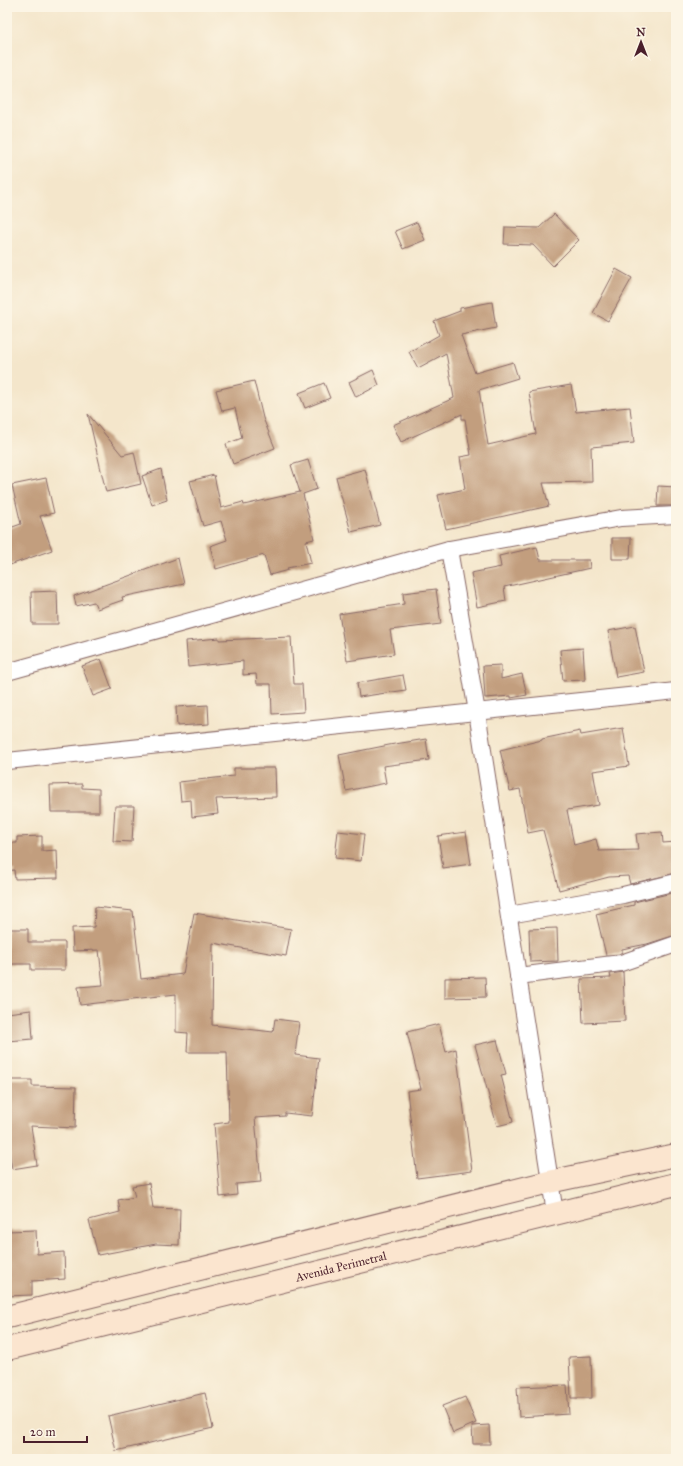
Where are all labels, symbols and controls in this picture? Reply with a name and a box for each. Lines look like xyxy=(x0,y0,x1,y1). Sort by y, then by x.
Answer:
north arrow xyxy=(621,22,661,62)
text: N xyxy=(636,26,646,39)
street label: Avenida Perimetral xyxy=(293,1248,389,1285)
scale bar xyxy=(24,1418,87,1444)
text: 20 m xyxy=(30,1425,56,1439)

